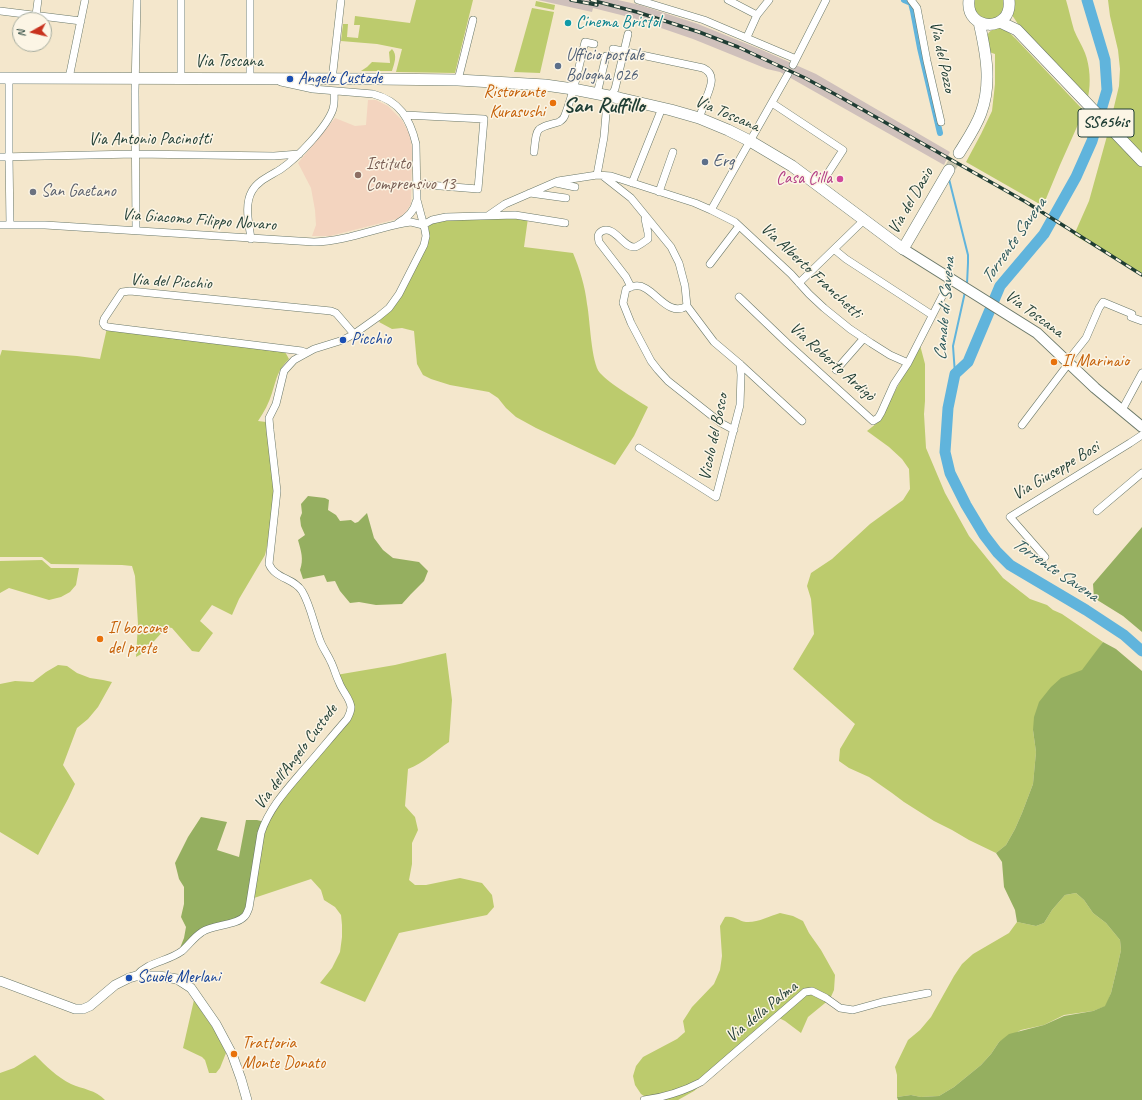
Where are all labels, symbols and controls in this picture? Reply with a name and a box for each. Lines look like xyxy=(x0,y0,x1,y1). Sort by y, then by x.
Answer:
north arrow xyxy=(12,12,52,52)
place label: Cinema Bristol xyxy=(576,13,660,33)
marker: Cinema Bristol xyxy=(563,18,573,28)
street label: Via del Pozzo xyxy=(925,20,959,94)
text: N xyxy=(14,29,29,38)
place label: Ufficio postale Bologna 026 xyxy=(566,46,644,86)
street label: Via Toscana xyxy=(195,52,263,72)
marker: Ufficio postale Bologna 026 xyxy=(553,61,563,71)
place label: Angelo Custode xyxy=(298,69,382,89)
marker: Angelo Custode xyxy=(285,74,295,84)
place label: Ristorante Kurasushi xyxy=(483,83,545,123)
street label: Via Toscana xyxy=(692,91,762,137)
district label: San Ruffillo xyxy=(563,93,645,119)
marker: Ristorante Kurasushi xyxy=(548,98,558,108)
road number: SS65bis xyxy=(1078,109,1134,137)
street label: Via Antonio Pacinotti xyxy=(88,130,212,150)
place label: Erg xyxy=(713,152,734,172)
place label: Istituto Comprensivo 13 xyxy=(366,155,455,195)
marker: Erg xyxy=(700,157,710,167)
street label: Via del Dazio xyxy=(884,164,938,238)
place label: Casa Cilla xyxy=(776,169,832,189)
marker: Istituto Comprensivo 13 xyxy=(353,170,363,180)
marker: Casa Cilla xyxy=(835,174,845,184)
place label: San Gaetano xyxy=(41,182,116,202)
marker: San Gaetano xyxy=(28,187,38,197)
water label: Torrente Savena xyxy=(977,194,1051,288)
street label: Via Giacomo Filippo Novaro xyxy=(121,204,277,236)
street label: Via Alberto Franchetti xyxy=(756,219,866,323)
water label: Canale di Savena xyxy=(930,257,960,361)
street label: Via del Picchio xyxy=(130,270,212,294)
street label: Via Toscana xyxy=(1001,286,1067,342)
street label: Via Roberto Ardigò xyxy=(785,318,879,406)
place label: Picchio xyxy=(351,330,391,350)
marker: Picchio xyxy=(338,335,348,345)
place label: Il Marinaio xyxy=(1062,352,1129,372)
marker: Il Marinaio xyxy=(1049,357,1059,367)
street label: Vicolo del Bosco xyxy=(695,392,733,482)
street label: Via Giuseppe Bosi xyxy=(1009,437,1103,505)
water label: Torrente Savena xyxy=(1008,533,1102,607)
place label: Il boccone del prete xyxy=(108,619,167,659)
marker: Il boccone del prete xyxy=(95,634,105,644)
street label: Via dell'Angelo Custode xyxy=(250,700,342,814)
place label: Scuole Merlani xyxy=(137,968,220,988)
marker: Scuole Merlani xyxy=(124,973,134,983)
street label: Via della Palma xyxy=(722,977,802,1047)
place label: Trattoria Monte Donato xyxy=(242,1034,325,1074)
marker: Trattoria Monte Donato xyxy=(229,1049,239,1059)

